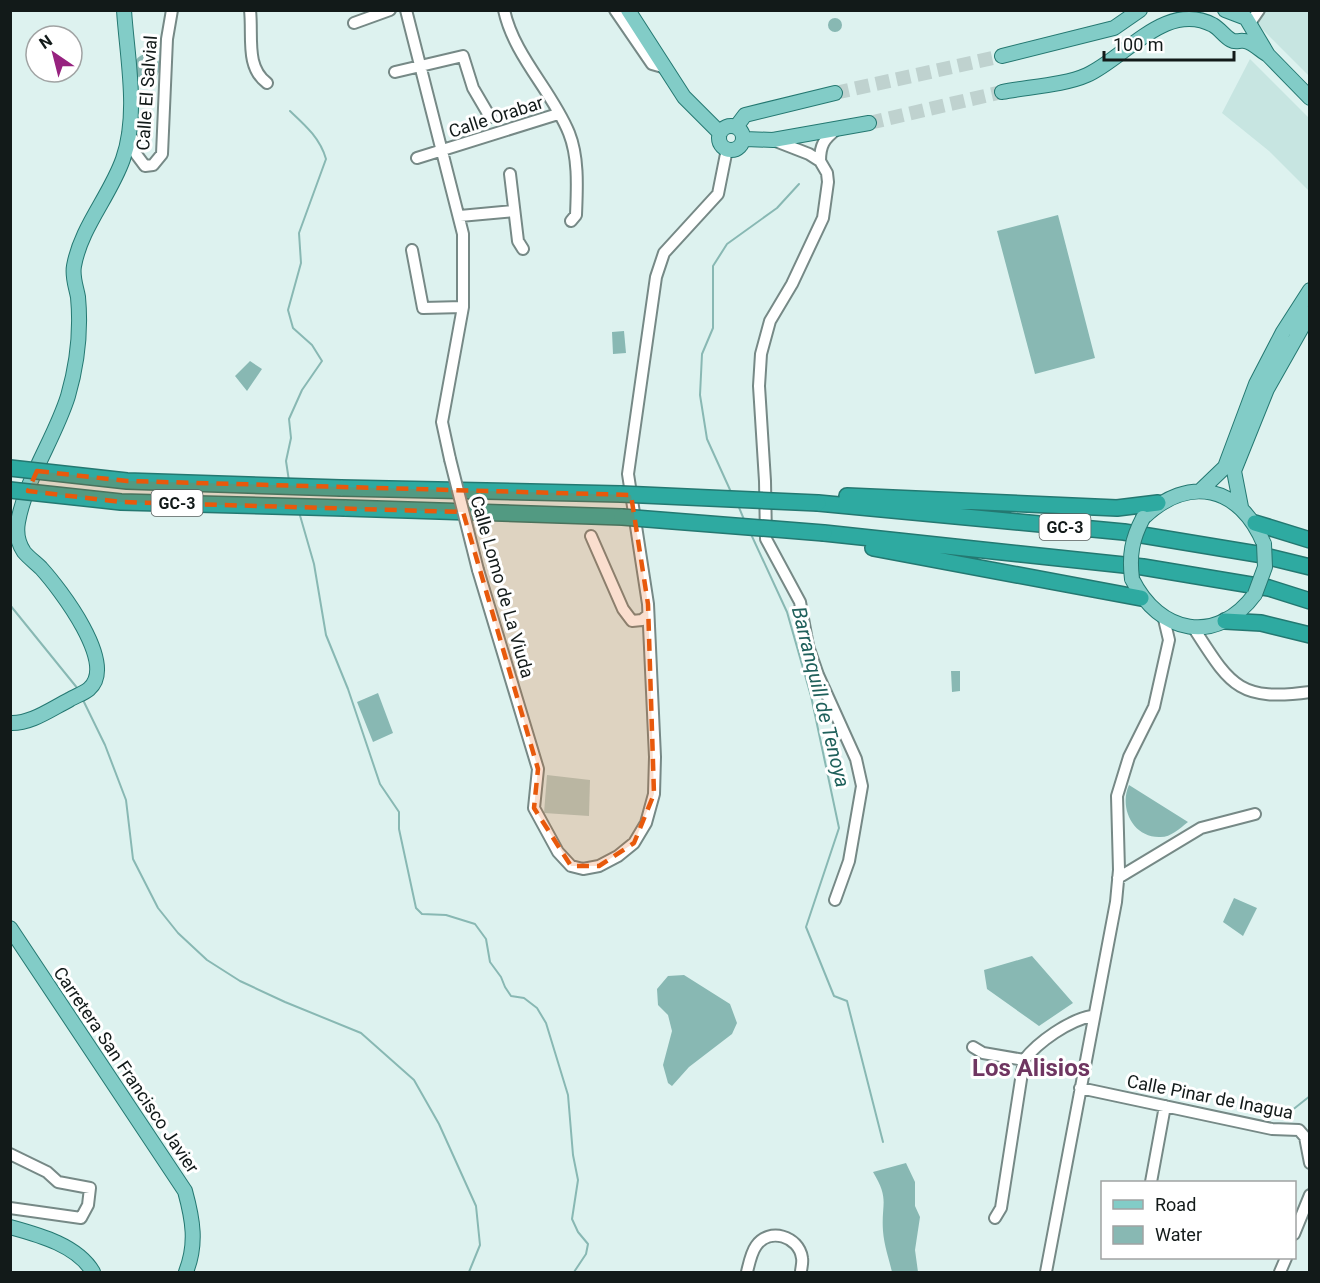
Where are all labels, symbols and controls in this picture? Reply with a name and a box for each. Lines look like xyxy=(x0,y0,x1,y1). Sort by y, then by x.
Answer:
north arrow xyxy=(24,24,84,84)
scale bar xyxy=(1104,24,1234,62)
text: N xyxy=(36,31,56,53)
text: 100 m xyxy=(1113,34,1164,55)
street label: Calle El Salvial xyxy=(132,35,161,151)
street label: Calle Orabar xyxy=(446,91,546,142)
road number: GC-3 xyxy=(152,490,202,516)
street label: Calle Lomo de La Viuda xyxy=(466,493,539,680)
road number: GC-3 xyxy=(1040,514,1090,540)
water label: Barranquill de Tenoya xyxy=(787,604,855,790)
street label: Carretera San Francisco Javier xyxy=(49,963,203,1177)
district label: Los Alisios xyxy=(972,1054,1090,1082)
street label: Calle Pinar de Inagua xyxy=(1125,1070,1295,1123)
legend xyxy=(1101,1181,1296,1259)
text: Road xyxy=(1155,1194,1196,1215)
text: Water xyxy=(1155,1224,1202,1245)

